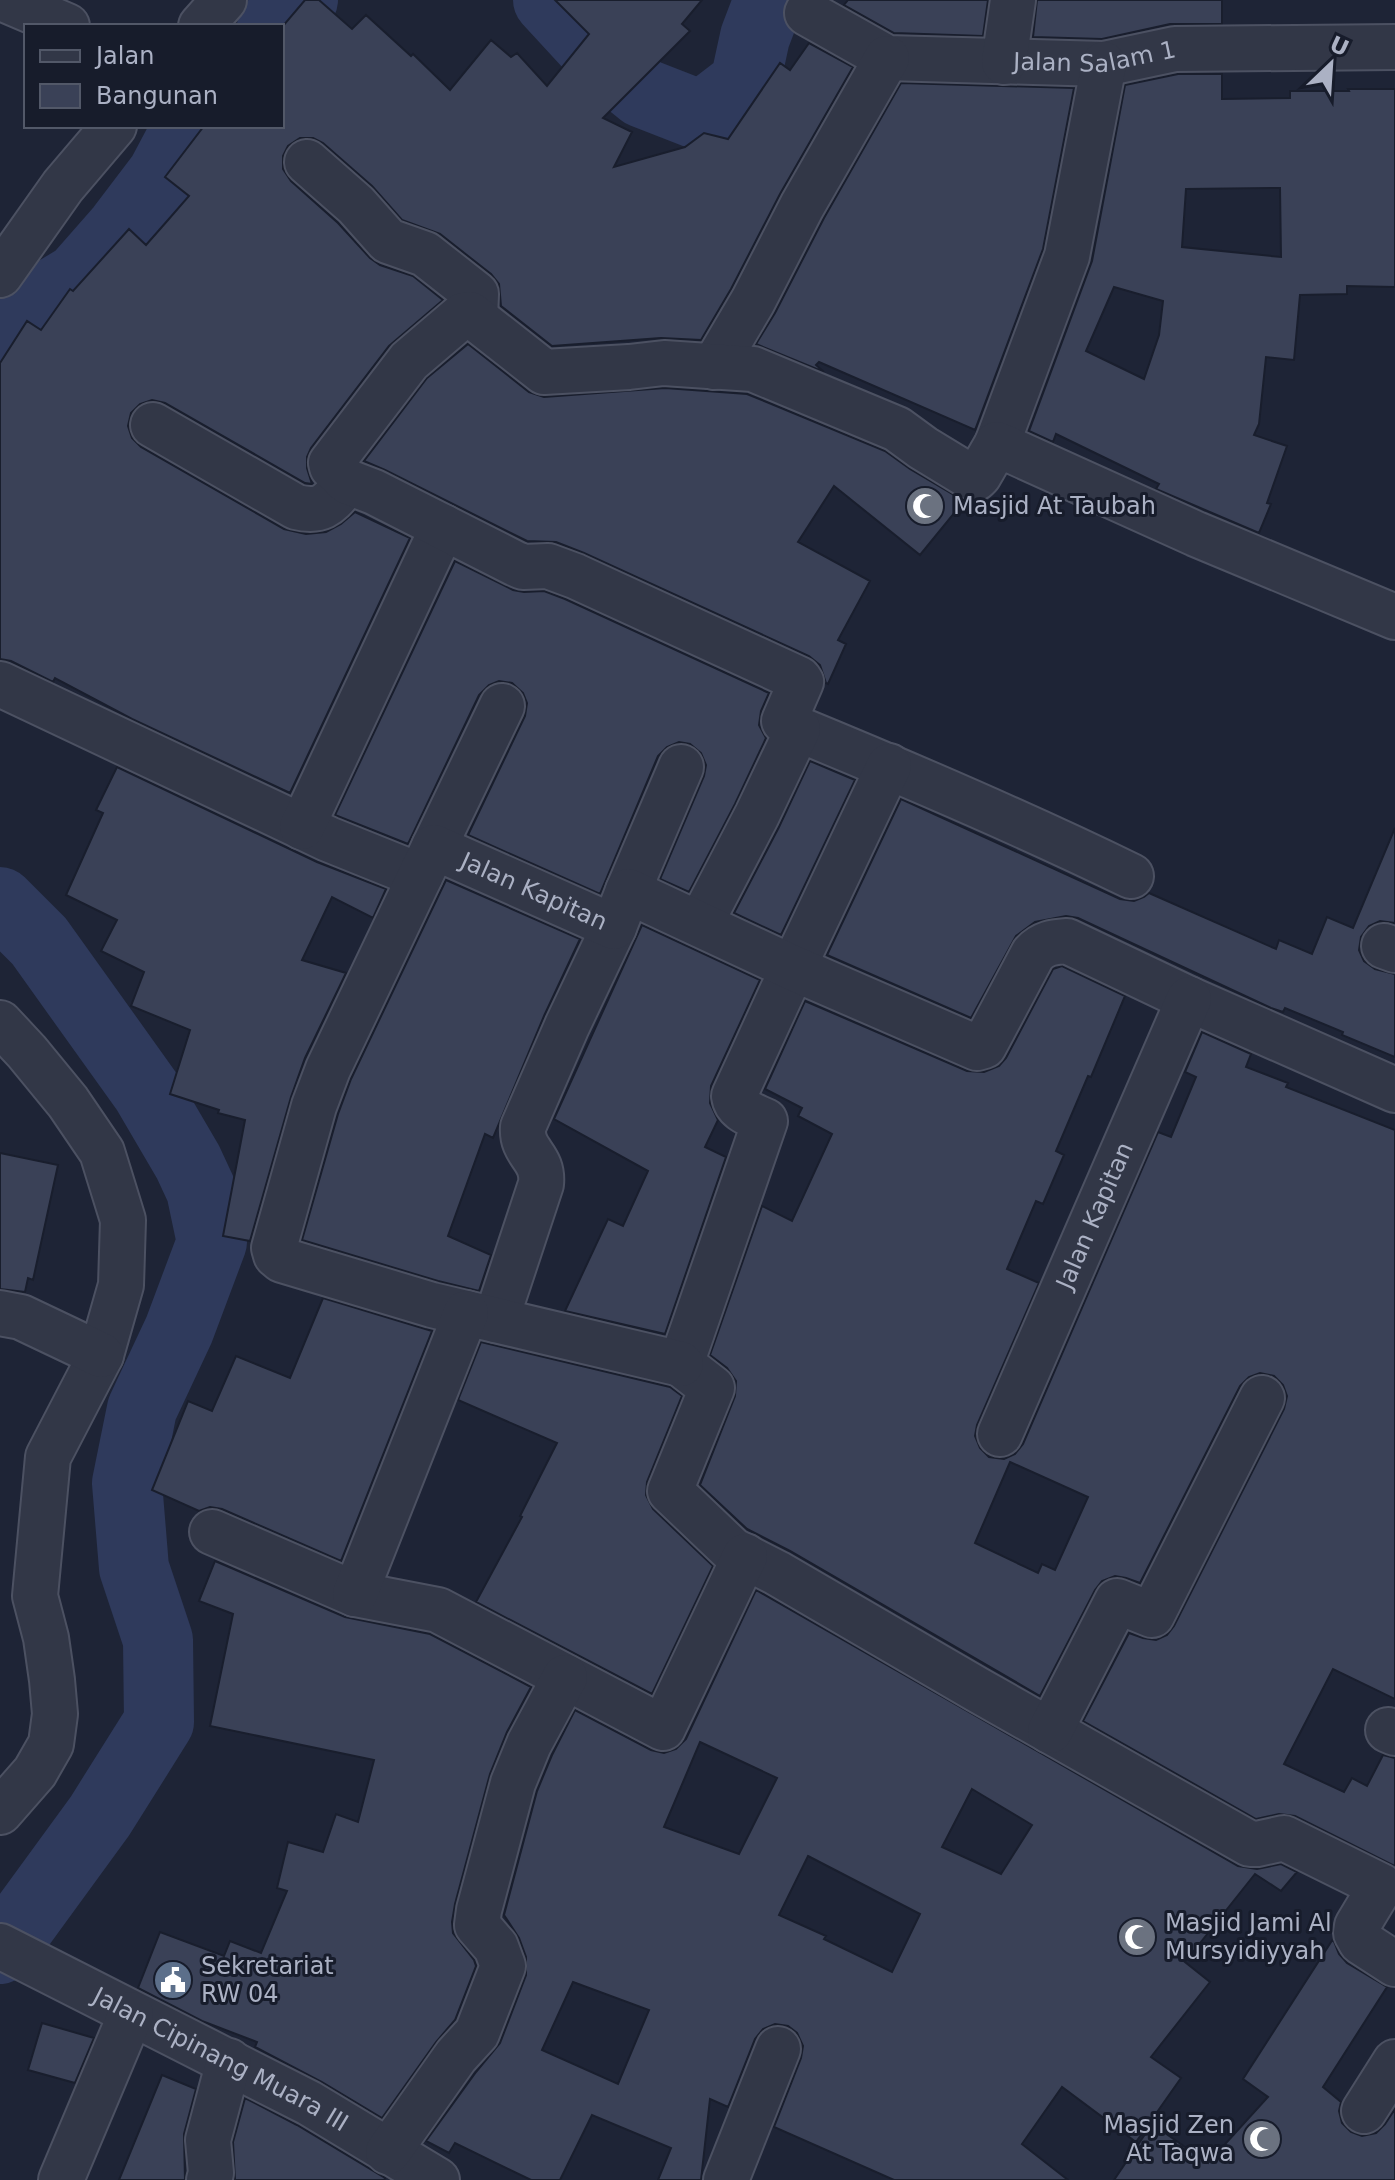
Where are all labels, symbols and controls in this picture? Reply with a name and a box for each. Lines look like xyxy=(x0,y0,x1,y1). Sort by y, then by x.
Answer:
legend xyxy=(24,24,284,128)
north arrow xyxy=(1291,24,1371,104)
text: U xyxy=(1326,31,1353,61)
street label: Jalan Salam 1 xyxy=(1011,35,1178,78)
text: Jalan xyxy=(94,42,154,70)
text: Bangunan xyxy=(96,82,218,110)
mosque icon: Masjid At Taubah xyxy=(904,485,946,527)
place label: Masjid At Taubah xyxy=(953,492,1156,520)
street label: Jalan Kapitan xyxy=(454,846,611,936)
street label: Jalan Kapitan xyxy=(1050,1138,1139,1295)
place label: Masjid Jami Al Mursyidiyyah xyxy=(1165,1909,1332,1965)
mosque icon: Masjid Jami Al Mursyidiyyah xyxy=(1116,1916,1158,1958)
place label: Sekretariat RW 04 xyxy=(201,1952,334,2008)
public building icon: Sekretariat RW 04 xyxy=(152,1959,194,2001)
street label: Jalan Cipinang Muara III xyxy=(87,1981,353,2137)
place label: Masjid Zen At Taqwa xyxy=(1103,2111,1234,2167)
mosque icon: Masjid Zen At Taqwa xyxy=(1241,2118,1283,2160)

